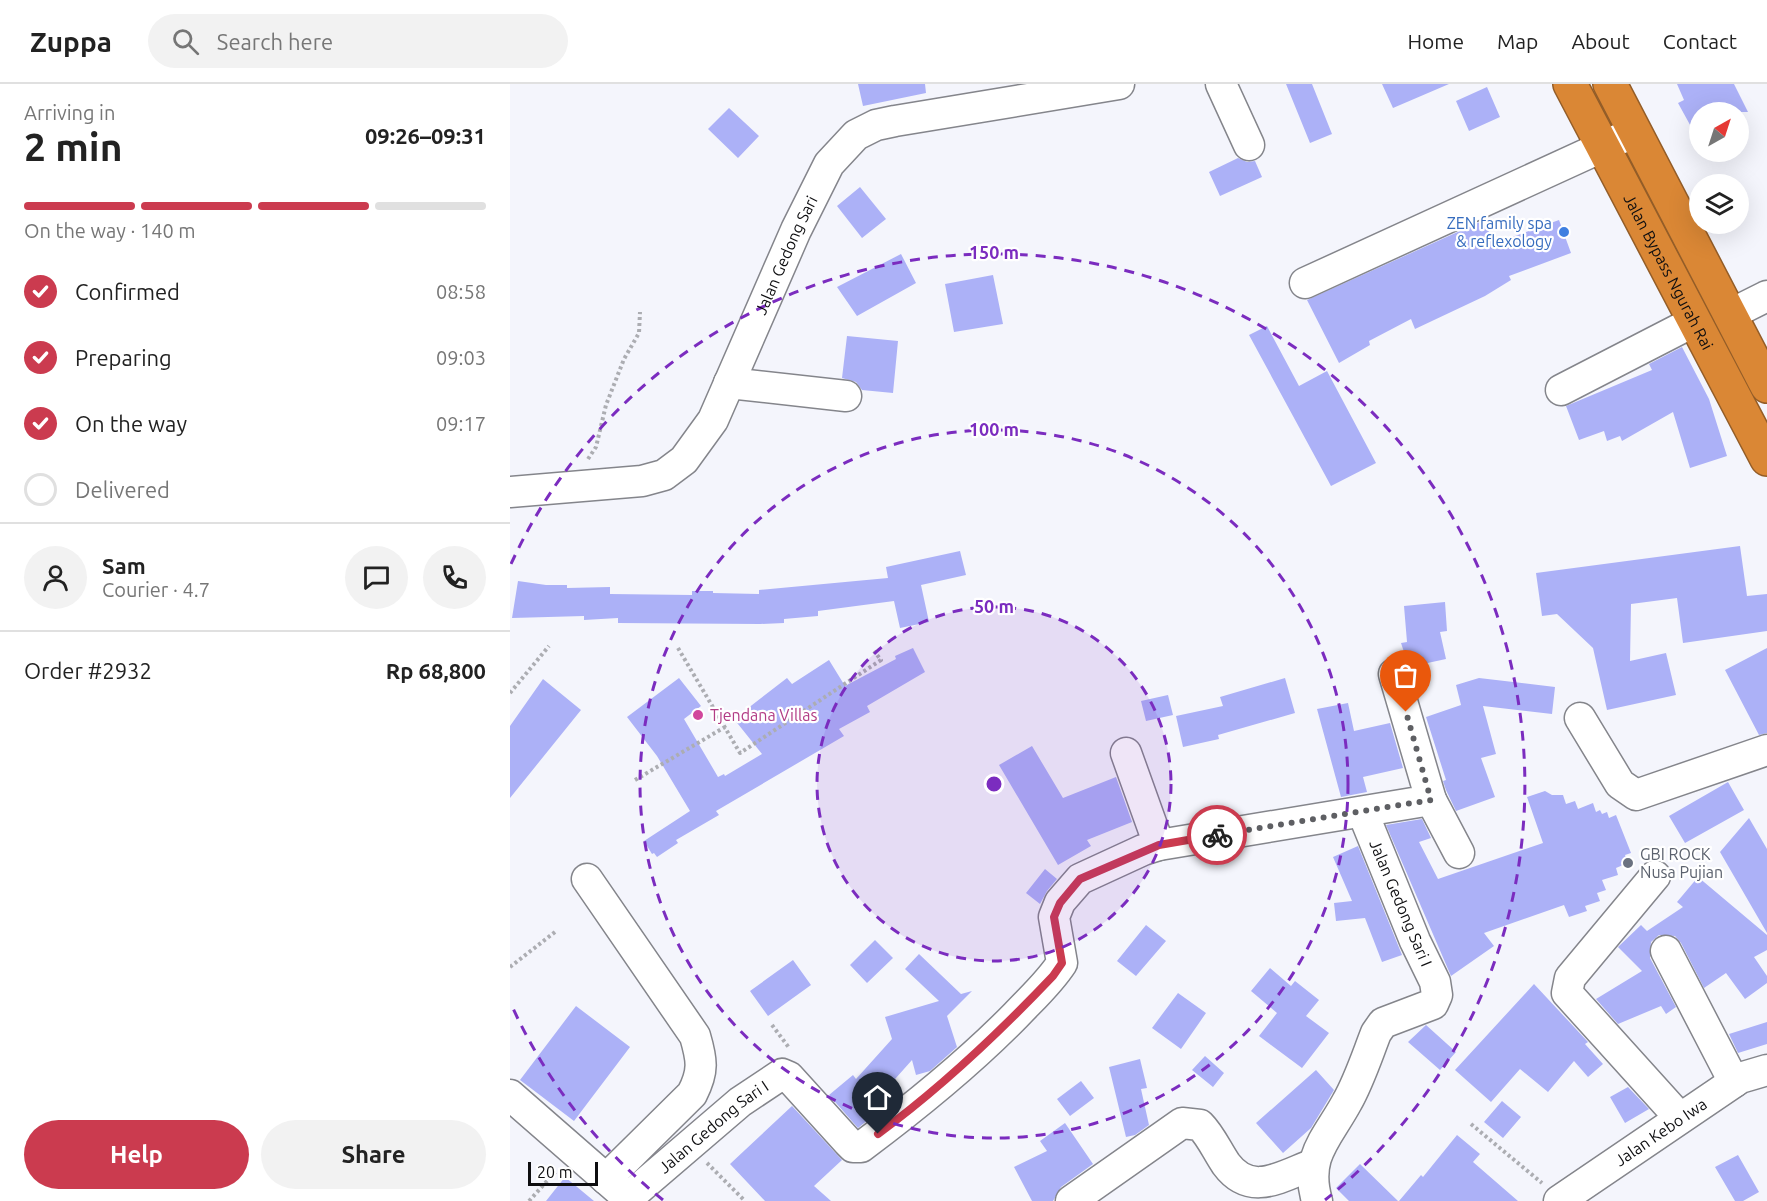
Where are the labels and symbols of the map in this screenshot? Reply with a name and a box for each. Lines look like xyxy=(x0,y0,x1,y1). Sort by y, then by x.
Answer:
north arrow xyxy=(1689,102,1749,162)
street label: Jalan Bypass Ngurah Rai xyxy=(1620,191,1717,353)
street label: Jalan Gedong Sari xyxy=(751,193,821,317)
place label: ZEN family spa & reflexology xyxy=(1447,214,1552,250)
marker: ZEN family spa & reflexology xyxy=(1557,225,1571,239)
text: 150 m xyxy=(969,242,1019,262)
text: 100 m xyxy=(969,419,1019,439)
text: 50 m xyxy=(974,596,1014,616)
pin xyxy=(1380,650,1431,712)
place label: Tjendana Villas xyxy=(710,706,818,724)
marker: Tjendana Villas xyxy=(691,708,705,722)
centre of rings xyxy=(984,774,1004,794)
courier xyxy=(1187,805,1247,865)
street label: Jalan Gedong Sari I xyxy=(1366,837,1436,969)
place label: GBI ROCK Nusa Pujian xyxy=(1640,845,1723,881)
marker: GBI ROCK Nusa Pujian xyxy=(1621,856,1635,870)
pin xyxy=(852,1072,903,1134)
street label: Jalan Gedong Sari I xyxy=(655,1077,771,1177)
street label: Jalan Kebo Iwa xyxy=(1611,1094,1710,1169)
scale bar xyxy=(528,1159,598,1186)

